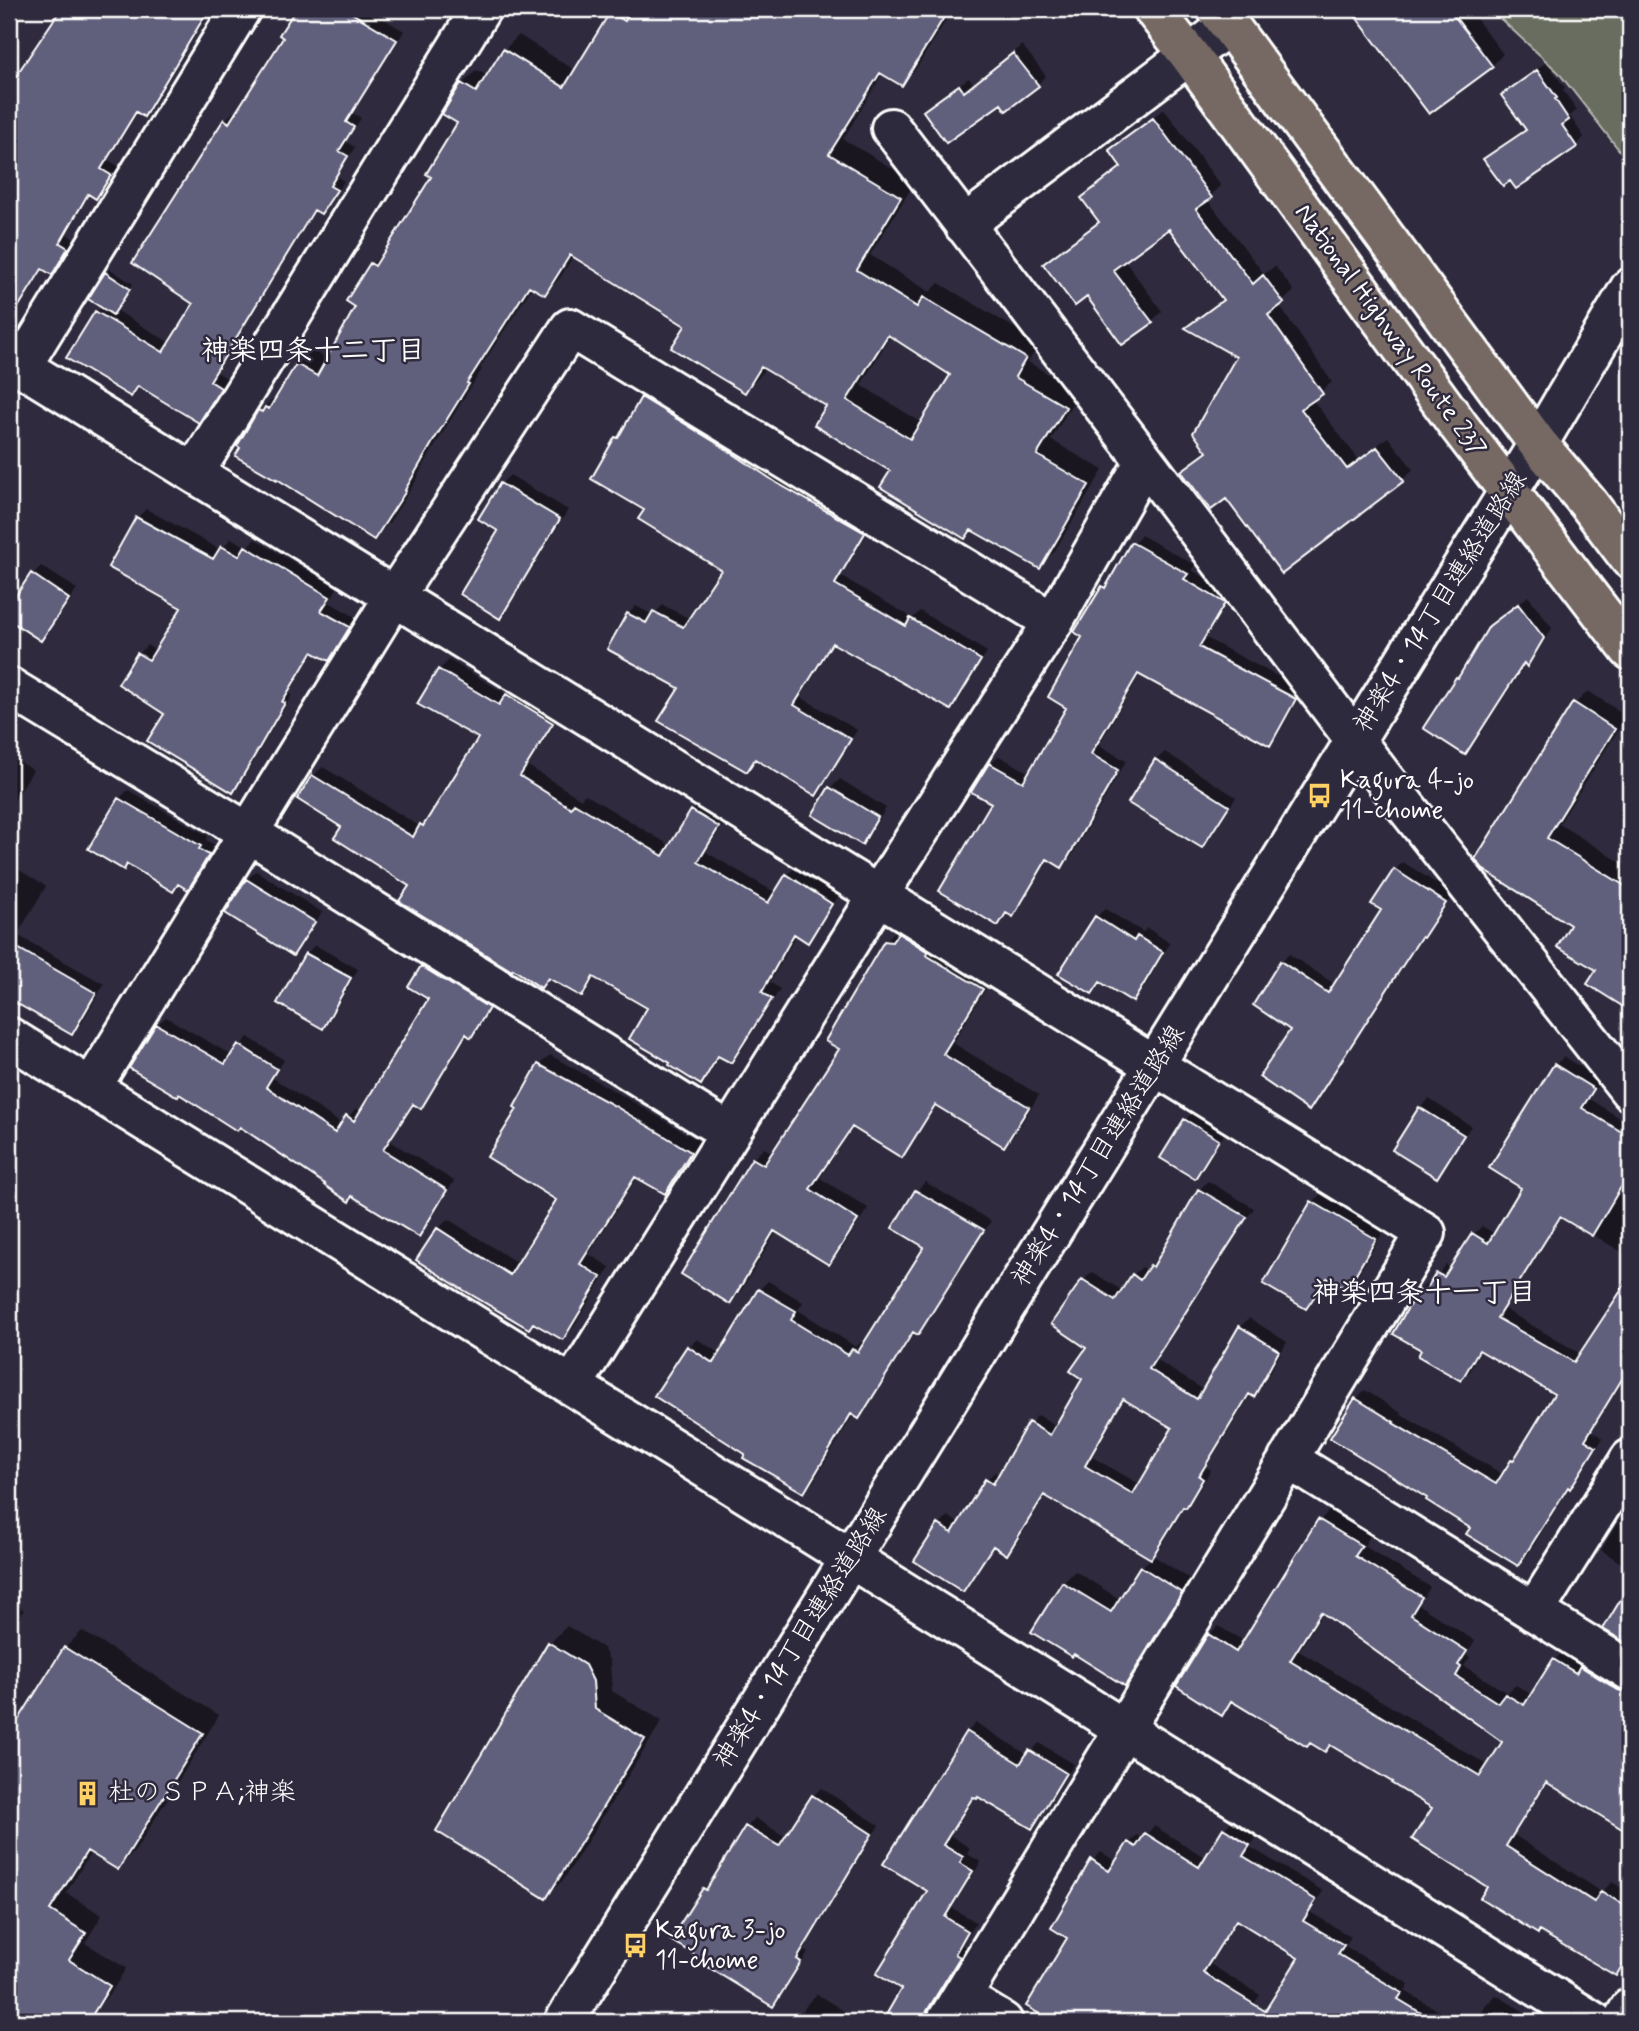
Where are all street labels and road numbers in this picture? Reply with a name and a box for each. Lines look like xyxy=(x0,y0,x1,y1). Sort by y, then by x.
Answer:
street label: National Highway Route 237 xyxy=(1286,197,1494,465)
street label: 神楽4・14丁目連絡道路線 xyxy=(1346,465,1536,739)
street label: 神楽4・14丁目連絡道路線 xyxy=(1004,1019,1194,1293)
street label: 神楽4・14丁目連絡道路線 xyxy=(706,1501,896,1775)

